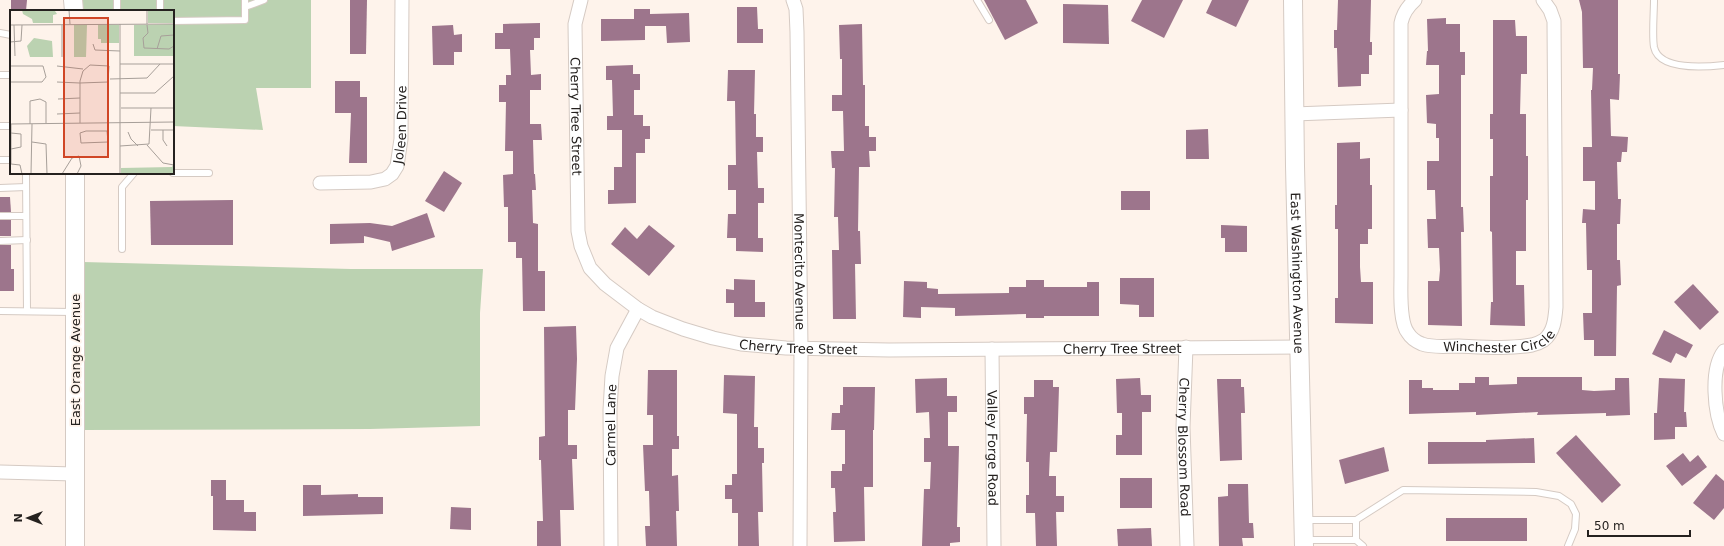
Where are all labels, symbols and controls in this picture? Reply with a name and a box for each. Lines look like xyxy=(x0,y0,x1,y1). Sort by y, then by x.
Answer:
inset map xyxy=(10,10,174,174)
street label: Cherry Tree Street xyxy=(567,57,584,176)
street label: Joleen Drive xyxy=(390,85,409,166)
street label: East Washington Avenue xyxy=(1288,192,1306,354)
street label: Montecito Avenue xyxy=(791,213,808,330)
street label: East Orange Avenue xyxy=(68,294,83,426)
street label: Winchester Circle xyxy=(1443,327,1558,355)
street label: Cherry Tree Street xyxy=(739,337,858,357)
street label: Cherry Tree Street xyxy=(1063,341,1182,357)
street label: Cherry Blossom Road xyxy=(1175,377,1193,517)
street label: Carmel Lane xyxy=(603,384,620,466)
street label: Valley Forge Road xyxy=(984,390,1001,506)
north arrow xyxy=(8,498,48,538)
scale bar xyxy=(1588,512,1690,538)
text: N xyxy=(12,513,25,523)
text: 50 m xyxy=(1594,519,1625,533)

